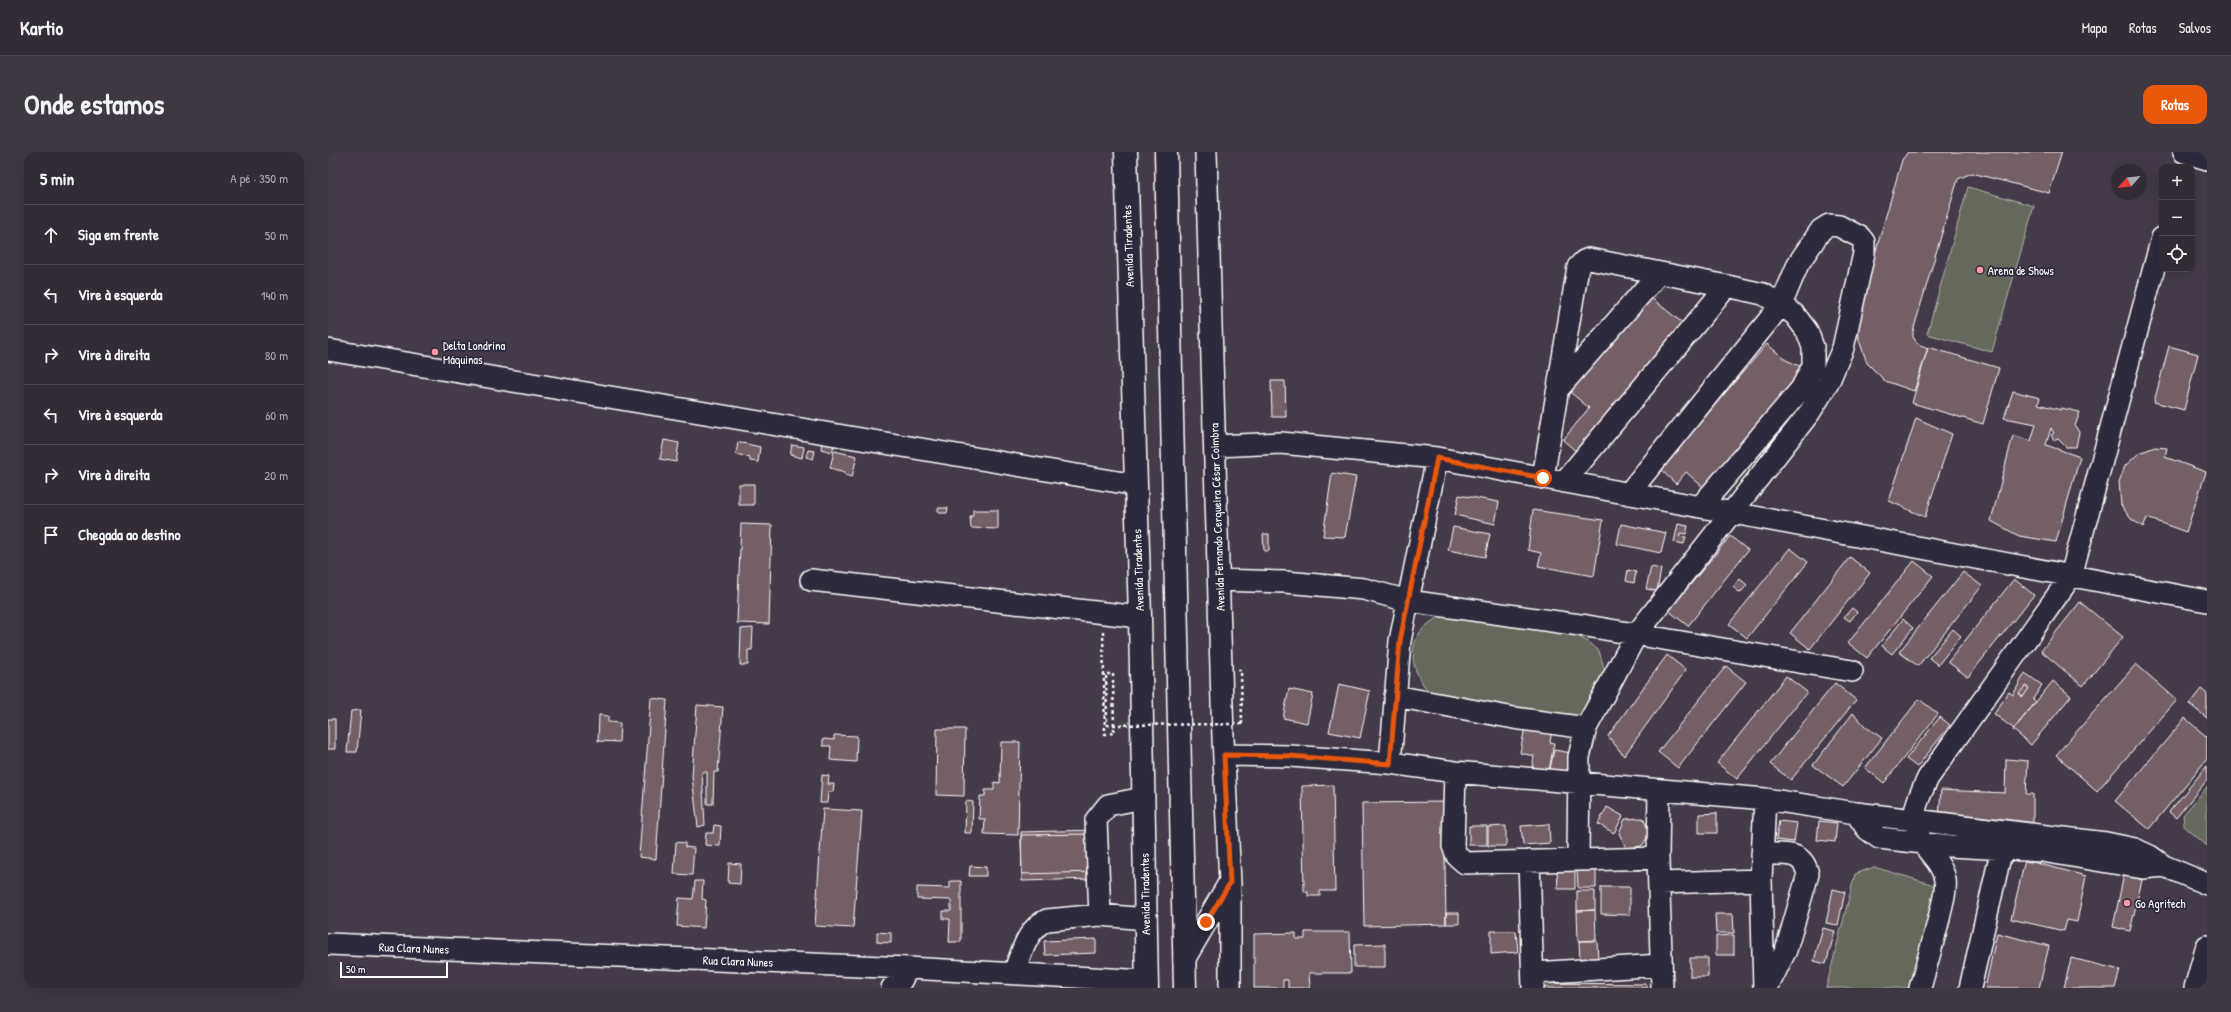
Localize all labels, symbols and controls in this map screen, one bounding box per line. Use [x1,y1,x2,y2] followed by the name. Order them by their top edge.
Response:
[20,15,63,41] text: Kartio
[2082,18,2107,37] text: Mapa
[2129,18,2157,37] text: Rotas
[2179,18,2211,37] text: Salvos
[24,85,164,123] text: Onde estamos
[2143,85,2207,124] button: Rotas
[2111,164,2147,200] north arrow
[2159,164,2195,272] map controls
[2159,164,2195,200] button: +
[40,167,74,190] text: 5 min
[230,169,288,187] text: A pé · 350 m
[2159,200,2195,236] button: −
[1118,204,1138,287] street label: Avenida Tiradentes
[40,224,62,246] icon: ahead
[78,224,159,245] text: Siga em frente
[265,226,288,244] text: 50 m
[2159,236,2195,272] button: locate
[1988,262,2054,279] place label: Arena de Shows
[1975,265,1985,275] marker: Arena de Shows
[40,284,62,306] icon: left
[78,284,162,305] text: Vire à esquerda
[261,286,288,304] text: 140 m
[443,337,505,368] place label: Delta Londrina Máquinas
[40,344,62,366] icon: right
[78,344,150,365] text: Vire à direita
[265,346,288,364] text: 80 m
[430,347,440,357] marker: Delta Londrina Máquinas
[40,404,62,426] icon: left
[78,404,162,425] text: Vire à esquerda
[265,406,288,424] text: 60 m
[1205,423,1229,611] street label: Avenida Fernando Cerqueira César Coimbra
[40,464,62,486] icon: right
[78,464,150,485] text: Vire à direita
[264,466,288,484] text: 20 m
[1534,469,1552,487] route start
[40,524,62,546] icon: arrive
[78,524,181,545] text: Chegada ao destino
[1128,528,1148,611] street label: Avenida Tiradentes
[1136,853,1154,935] street label: Avenida Tiradentes
[2135,895,2185,912] place label: Go Agritech
[2122,898,2132,908] marker: Go Agritech
[1197,913,1215,931] route end
[379,938,450,958] street label: Rua Clara Nunes
[703,951,774,971] street label: Rua Clara Nunes
[340,960,448,979] scale bar
[346,962,366,976] text: 50 m

